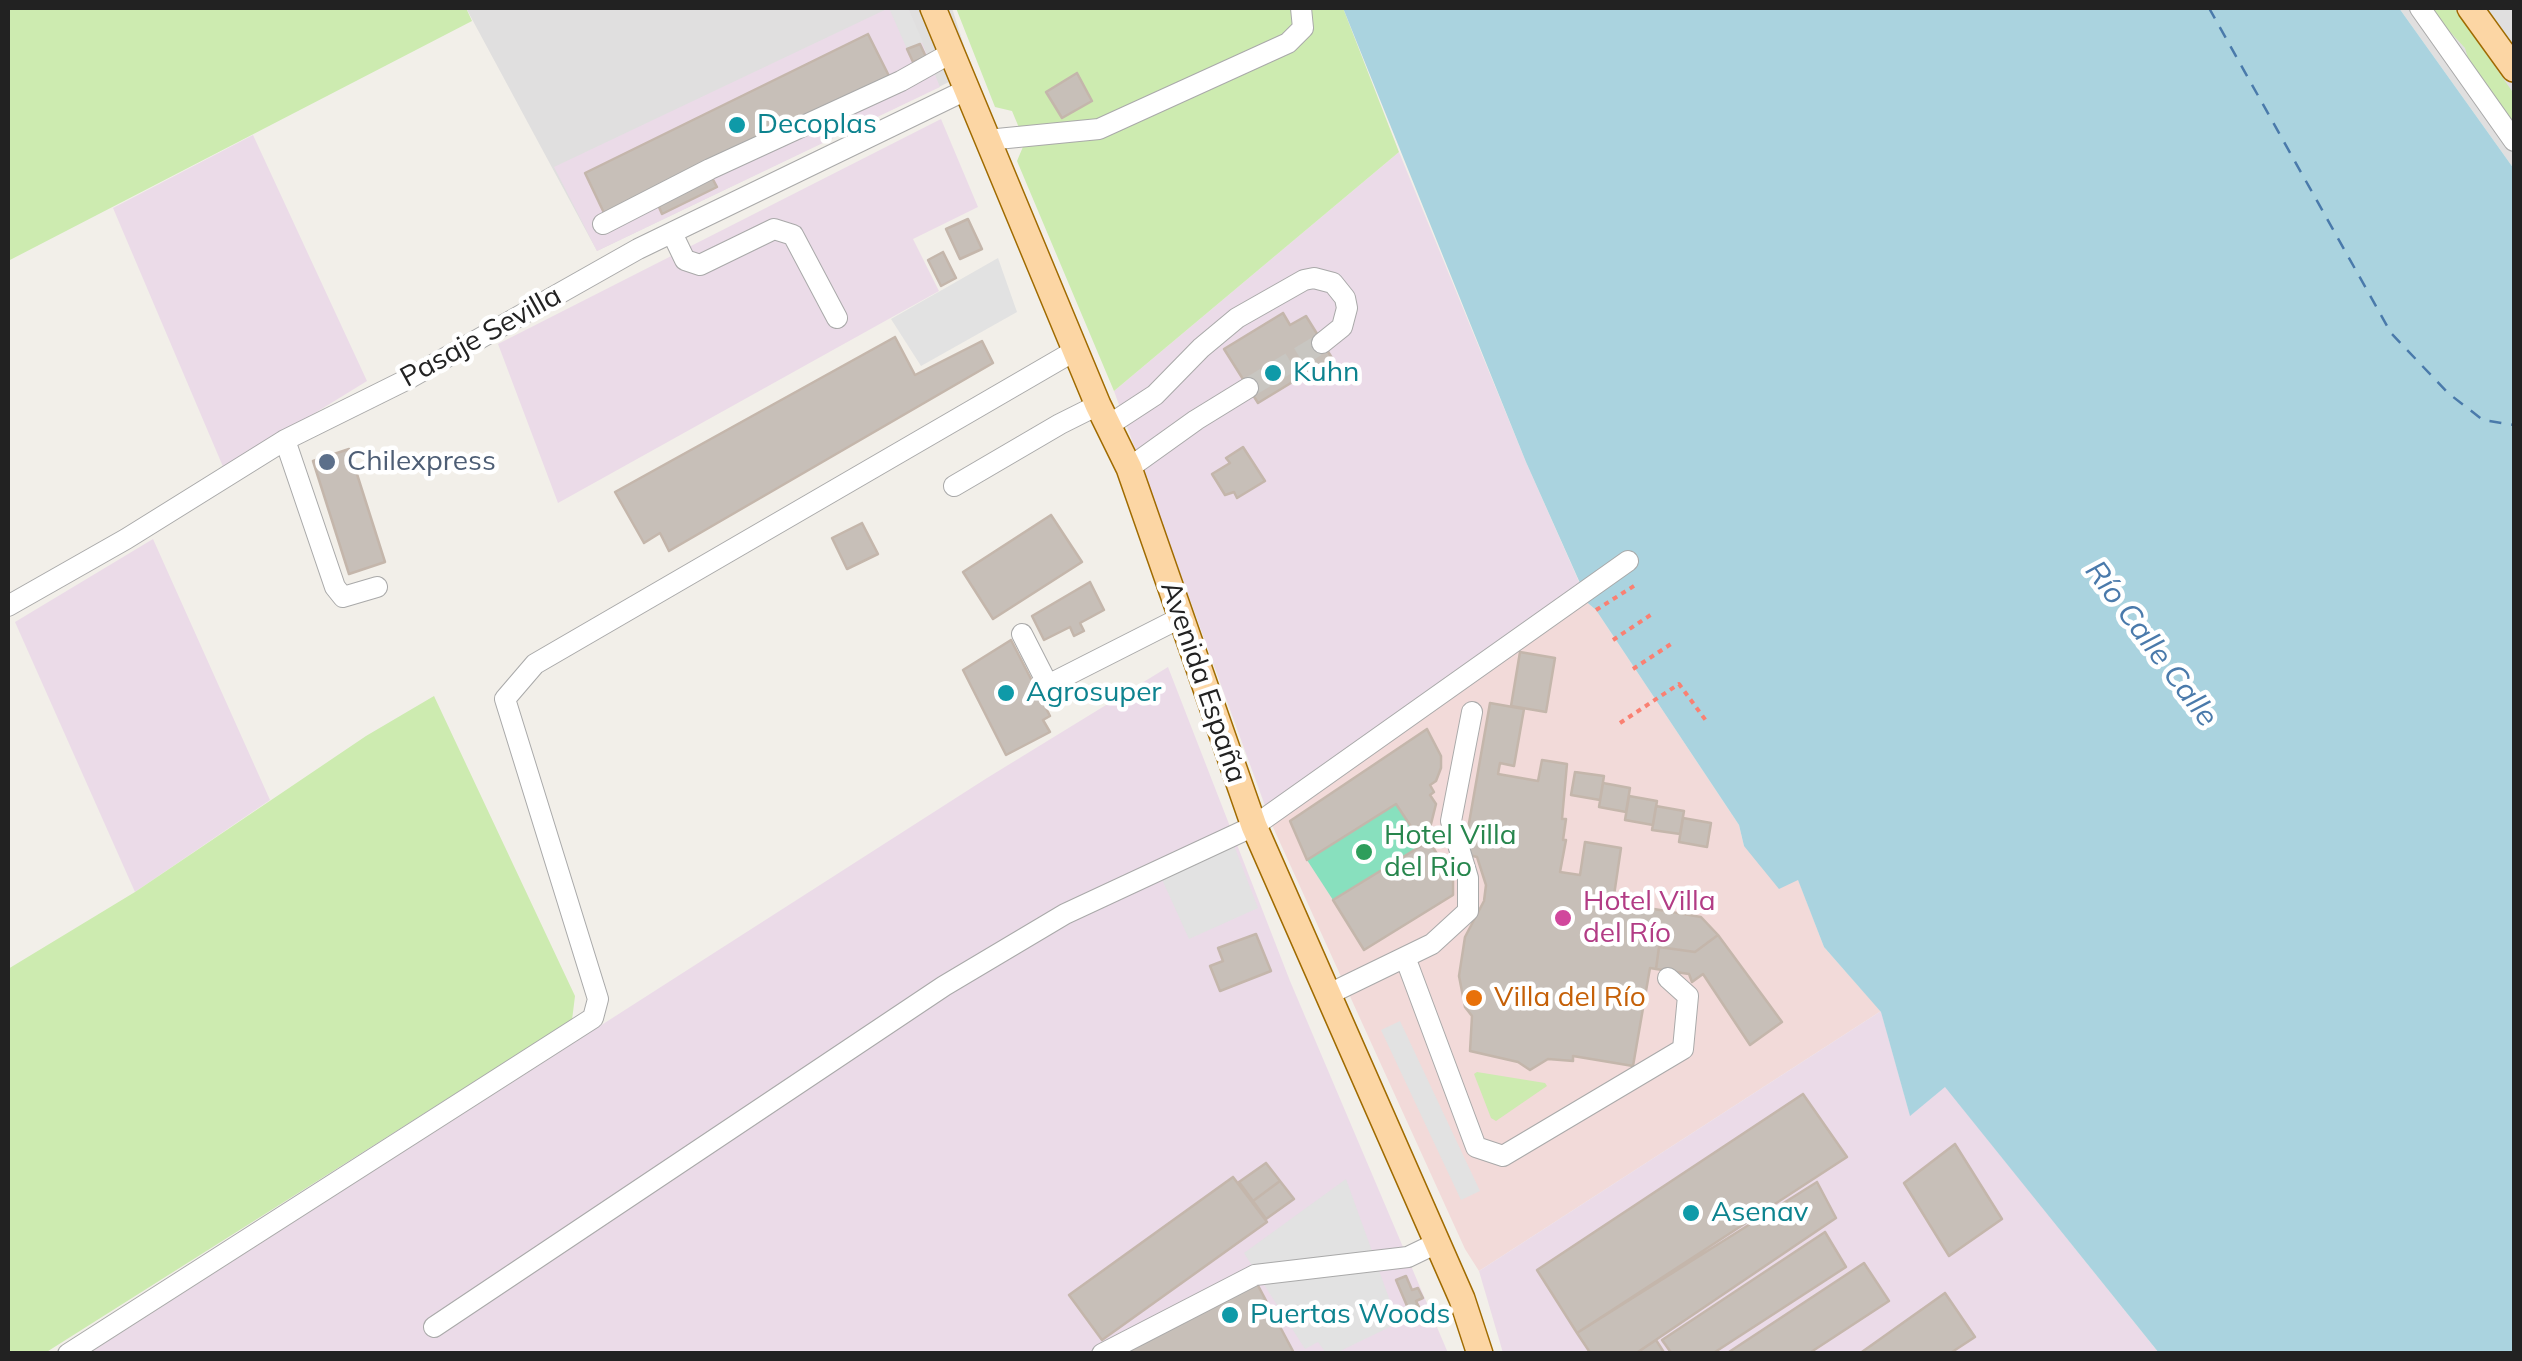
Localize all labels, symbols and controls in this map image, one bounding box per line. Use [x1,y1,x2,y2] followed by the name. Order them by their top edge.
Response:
[757,108,877,142] place label: Decoplas
[726,114,748,136] marker: Decoplas
[395,279,567,395] street label: Pasaje Sevilla
[1293,356,1359,390] place label: Kuhn
[1262,362,1284,384] marker: Kuhn
[347,445,496,479] place label: Chilexpress
[316,451,338,473] marker: Chilexpress
[2077,554,2225,734] water label: Río Calle Calle
[1153,577,1253,787] street label: Avenida España
[1026,676,1162,710] place label: Agrosuper
[995,682,1017,704] marker: Agrosuper
[1384,819,1516,885] place label: Hotel Villa del Rio
[1353,841,1375,863] marker: Hotel Villa del Rio
[1583,885,1715,951] place label: Hotel Villa del Río
[1552,907,1574,929] marker: Hotel Villa del Río
[1494,981,1646,1015] place label: Villa del Río
[1463,987,1485,1009] marker: Villa del Río
[1711,1196,1808,1230] place label: Asenav
[1680,1202,1702,1224] marker: Asenav
[1250,1298,1450,1332] place label: Puertas Woods
[1219,1304,1241,1326] marker: Puertas Woods

